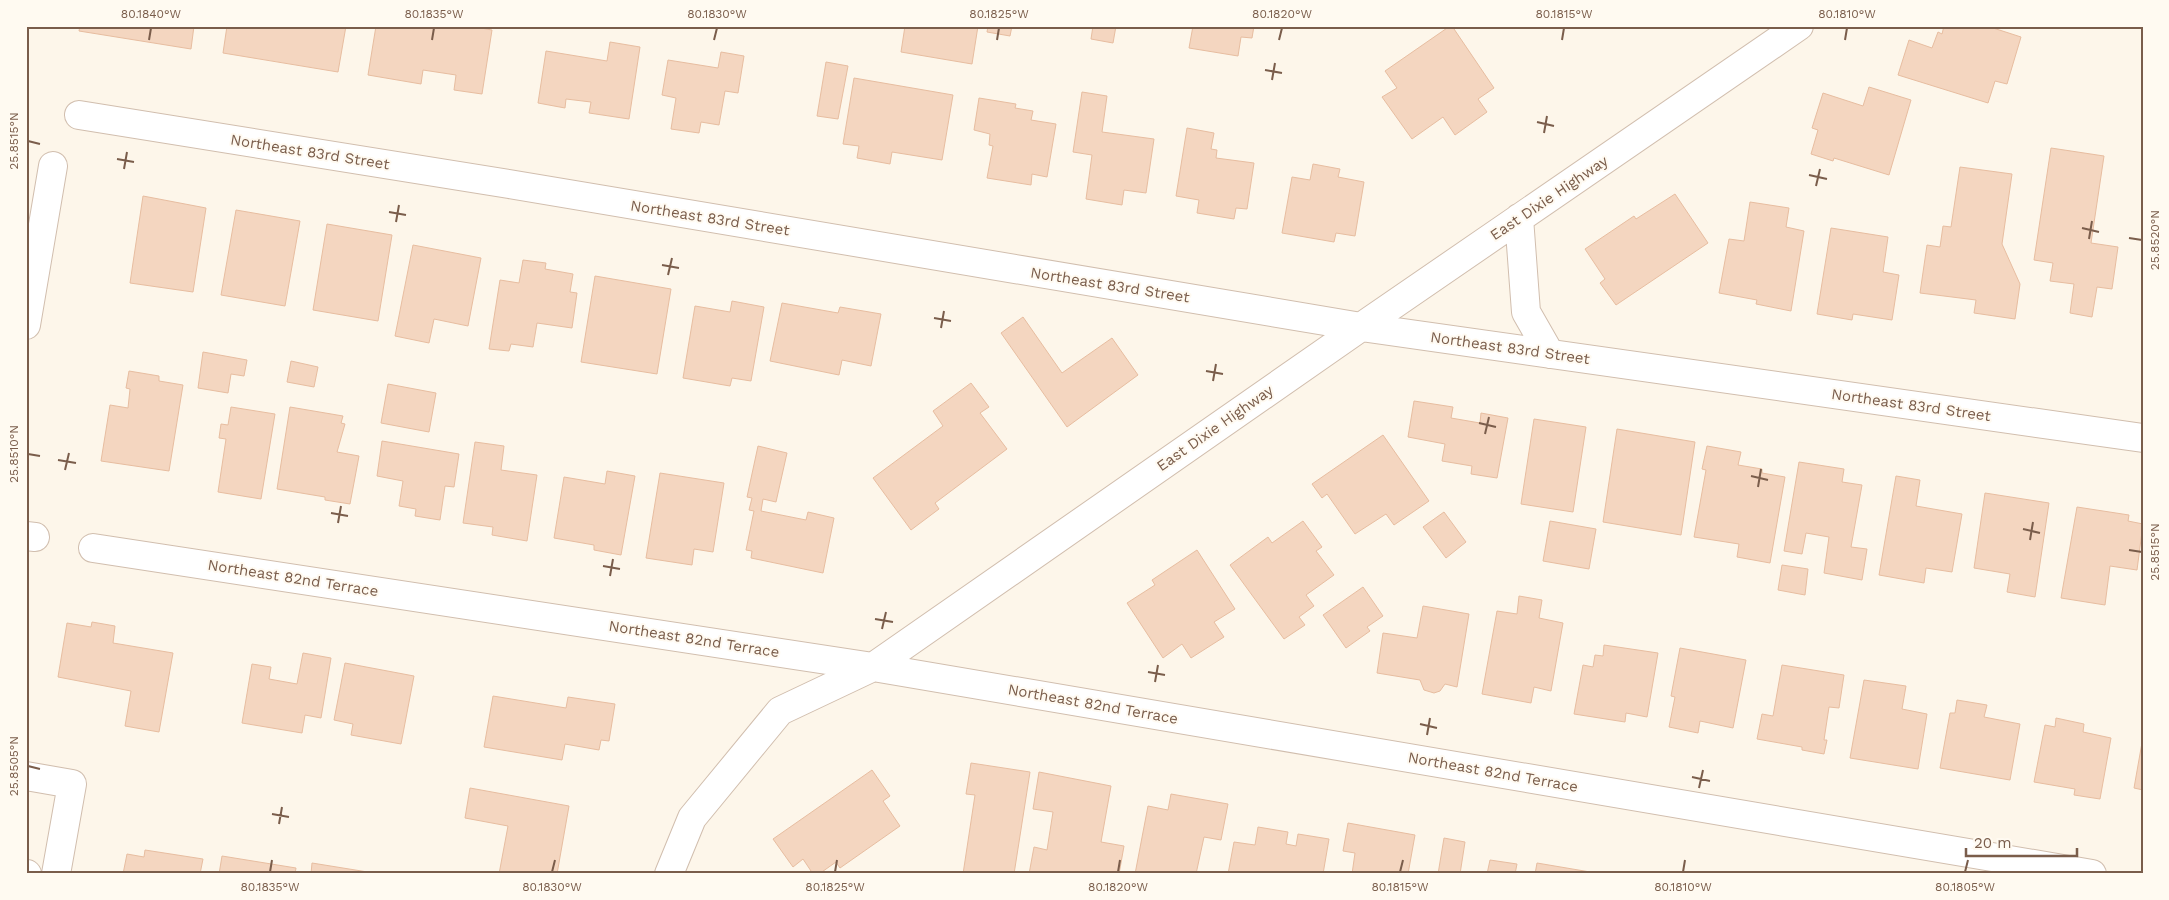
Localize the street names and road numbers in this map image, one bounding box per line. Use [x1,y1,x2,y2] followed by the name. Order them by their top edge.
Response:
[229,131,392,174] street label: Northeast 83rd Street
[1487,152,1612,244] street label: East Dixie Highway
[629,197,792,240] street label: Northeast 83rd Street
[1029,264,1192,307] street label: Northeast 83rd Street
[1429,328,1592,368] street label: Northeast 83rd Street
[1153,381,1277,475] street label: East Dixie Highway
[1830,385,1993,425] street label: Northeast 83rd Street
[206,556,380,600] street label: Northeast 82nd Terrace
[607,617,781,661] street label: Northeast 82nd Terrace
[1006,680,1180,728] street label: Northeast 82nd Terrace
[1406,748,1580,796] street label: Northeast 82nd Terrace

